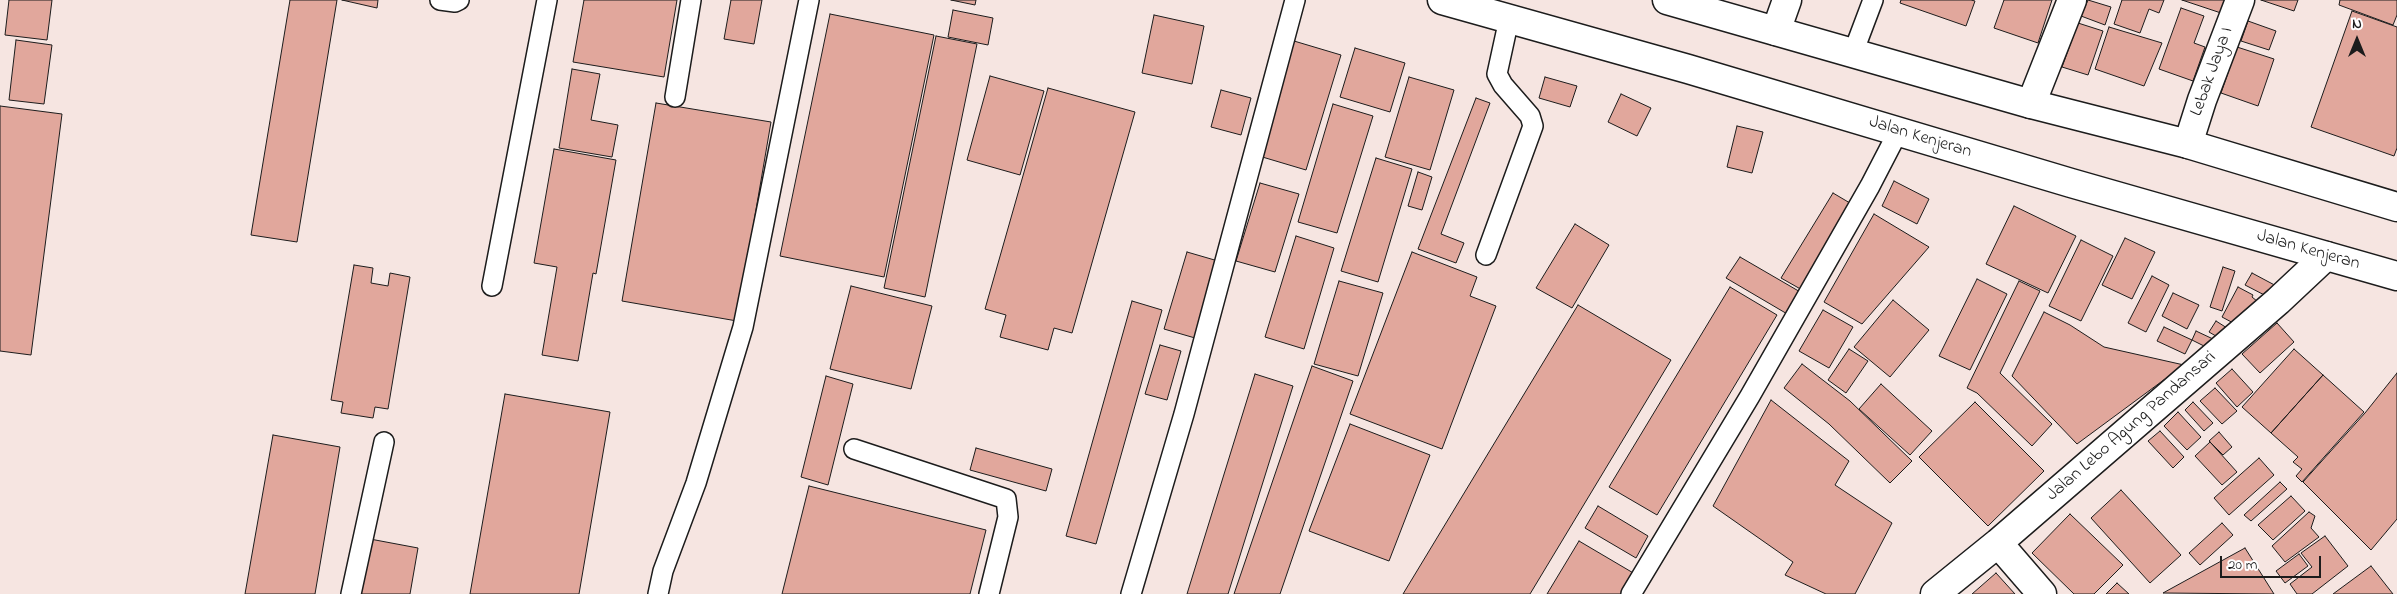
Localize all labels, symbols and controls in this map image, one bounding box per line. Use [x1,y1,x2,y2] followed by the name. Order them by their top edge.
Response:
[2352,14,2362,35] text: N
[2332,15,2382,65] north arrow
[2187,24,2239,120] street label: Lebak Jaya I
[1866,112,1974,164] street label: Jalan Kenjeran
[2254,226,2362,276] street label: Jalan Kenjeran
[2043,347,2221,507] street label: Jalan Lebo Agung Pandansari
[2222,546,2323,578] scale bar
[2228,554,2257,576] text: 20 m

